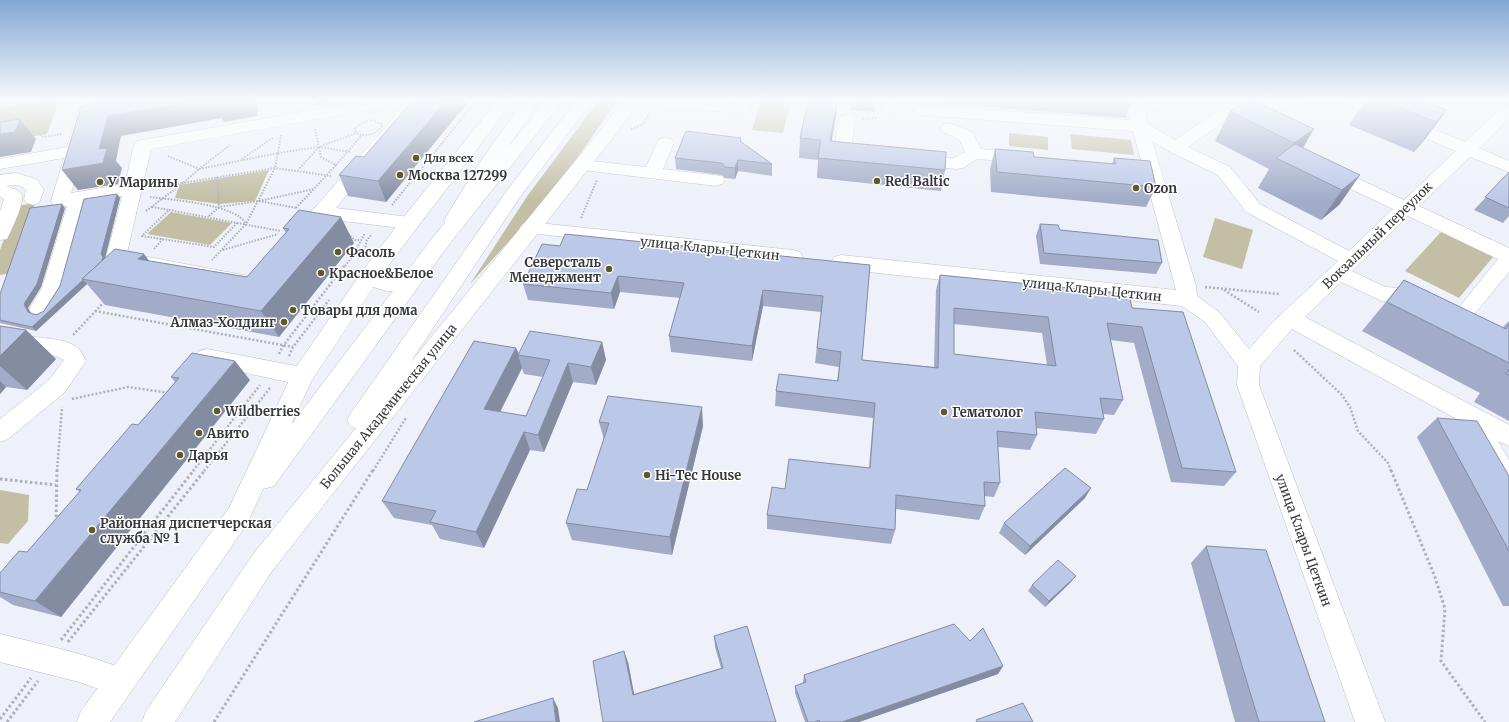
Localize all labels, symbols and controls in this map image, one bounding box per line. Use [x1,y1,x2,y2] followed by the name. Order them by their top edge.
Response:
[424,151,474,165] place label: Для всех
[411,153,421,163] marker: Для всех
[408,167,507,184] place label: Москва 127299
[395,170,405,180] marker: Москва 127299
[885,173,950,190] place label: Red Baltic
[107,174,178,191] place label: У Марины
[872,176,882,186] marker: Red Baltic
[95,177,105,187] marker: У Марины
[1319,178,1437,292] street label: Вокзальный переулок
[1144,180,1177,197] place label: Ozon
[1131,183,1141,193] marker: Ozon
[639,233,781,264] street label: улица Клары Цеткин
[346,244,395,261] place label: Фасоль
[333,247,343,257] marker: Фасоль
[509,254,601,286] place label: Северсталь Менеджмент
[604,264,614,274] marker: Северсталь Менеджмент
[329,265,433,282] place label: Красное&Белое
[316,268,326,278] marker: Красное&Белое
[1021,274,1163,305] street label: улица Клары Цеткин
[301,302,417,319] place label: Товары для дома
[288,305,298,315] marker: Товары для дома
[170,314,276,331] place label: Алмаз-Холдинг
[279,317,289,327] marker: Алмаз-Холдинг
[316,320,460,493] street label: Большая Академическая улица
[224,403,301,420] place label: Wildberries
[952,404,1023,421] place label: Гематолог
[212,406,222,416] marker: Wildberries
[939,407,949,417] marker: Гематолог
[206,425,249,442] place label: Авито
[194,428,204,438] marker: Авито
[188,447,228,464] place label: Дарья
[175,450,185,460] marker: Дарья
[655,467,741,484] place label: Hi-Tec House
[642,470,652,480] marker: Hi-Tec House
[1272,471,1335,609] street label: улица Клары Цеткин
[100,515,272,547] place label: Районная диспетчерская служба № 1
[87,525,97,535] marker: Районная диспетчерская служба № 1

